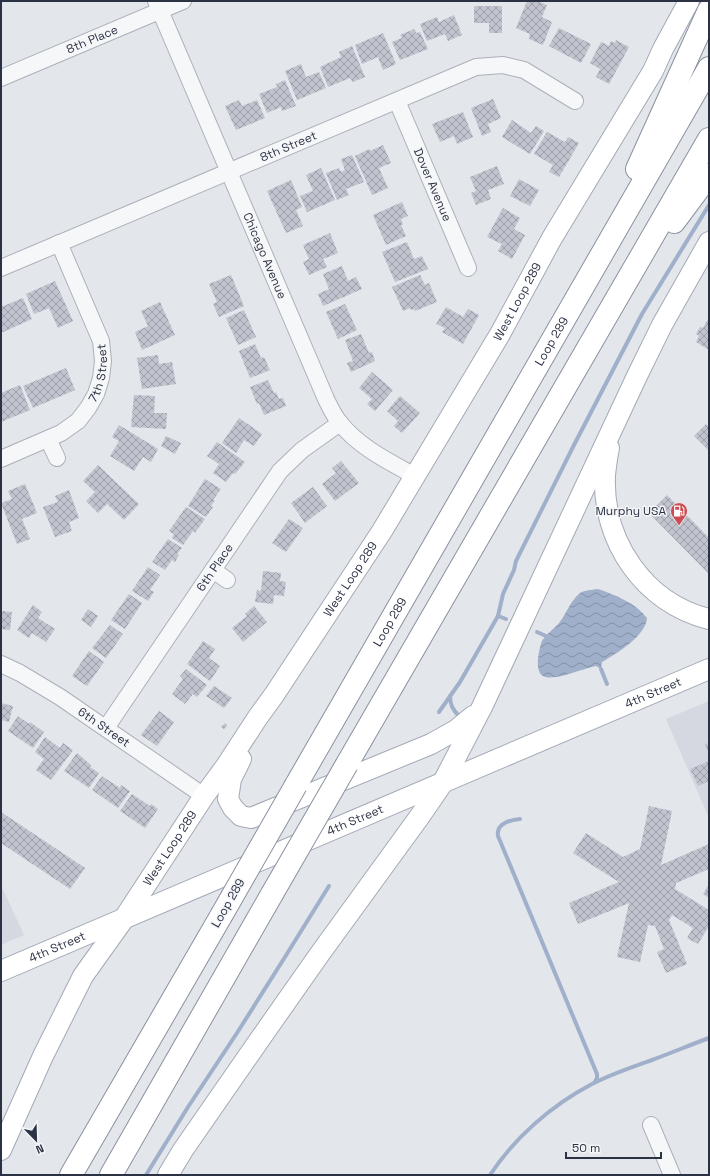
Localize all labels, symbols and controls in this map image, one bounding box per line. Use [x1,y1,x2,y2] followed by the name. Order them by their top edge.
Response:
[64,21,120,57] street label: 8th Place
[258,127,319,166] street label: 8th Street
[410,146,455,224] street label: Dover Avenue
[239,210,290,301] street label: Chicago Avenue
[490,260,545,344] street label: West Loop 289
[531,314,572,369] street label: Loop 289
[85,343,111,405] street label: 7th Street
[669,501,689,526] fuel station icon: Murphy USA
[595,503,666,519] place label: Murphy USA
[320,539,381,620] street label: West Loop 289
[193,540,237,594] street label: 6th Place
[369,595,410,650] street label: Loop 289
[622,674,684,712] street label: 4th Street
[75,704,133,751] street label: 6th Street
[324,801,386,839] street label: 4th Street
[140,808,200,889] street label: West Loop 289
[208,876,248,930] street label: Loop 289
[26,928,88,966] street label: 4th Street
[16,1120,56,1160] north arrow
[566,1134,661,1160] scale bar
[572,1140,600,1156] text: 50 m
[34,1141,46,1157] text: N

